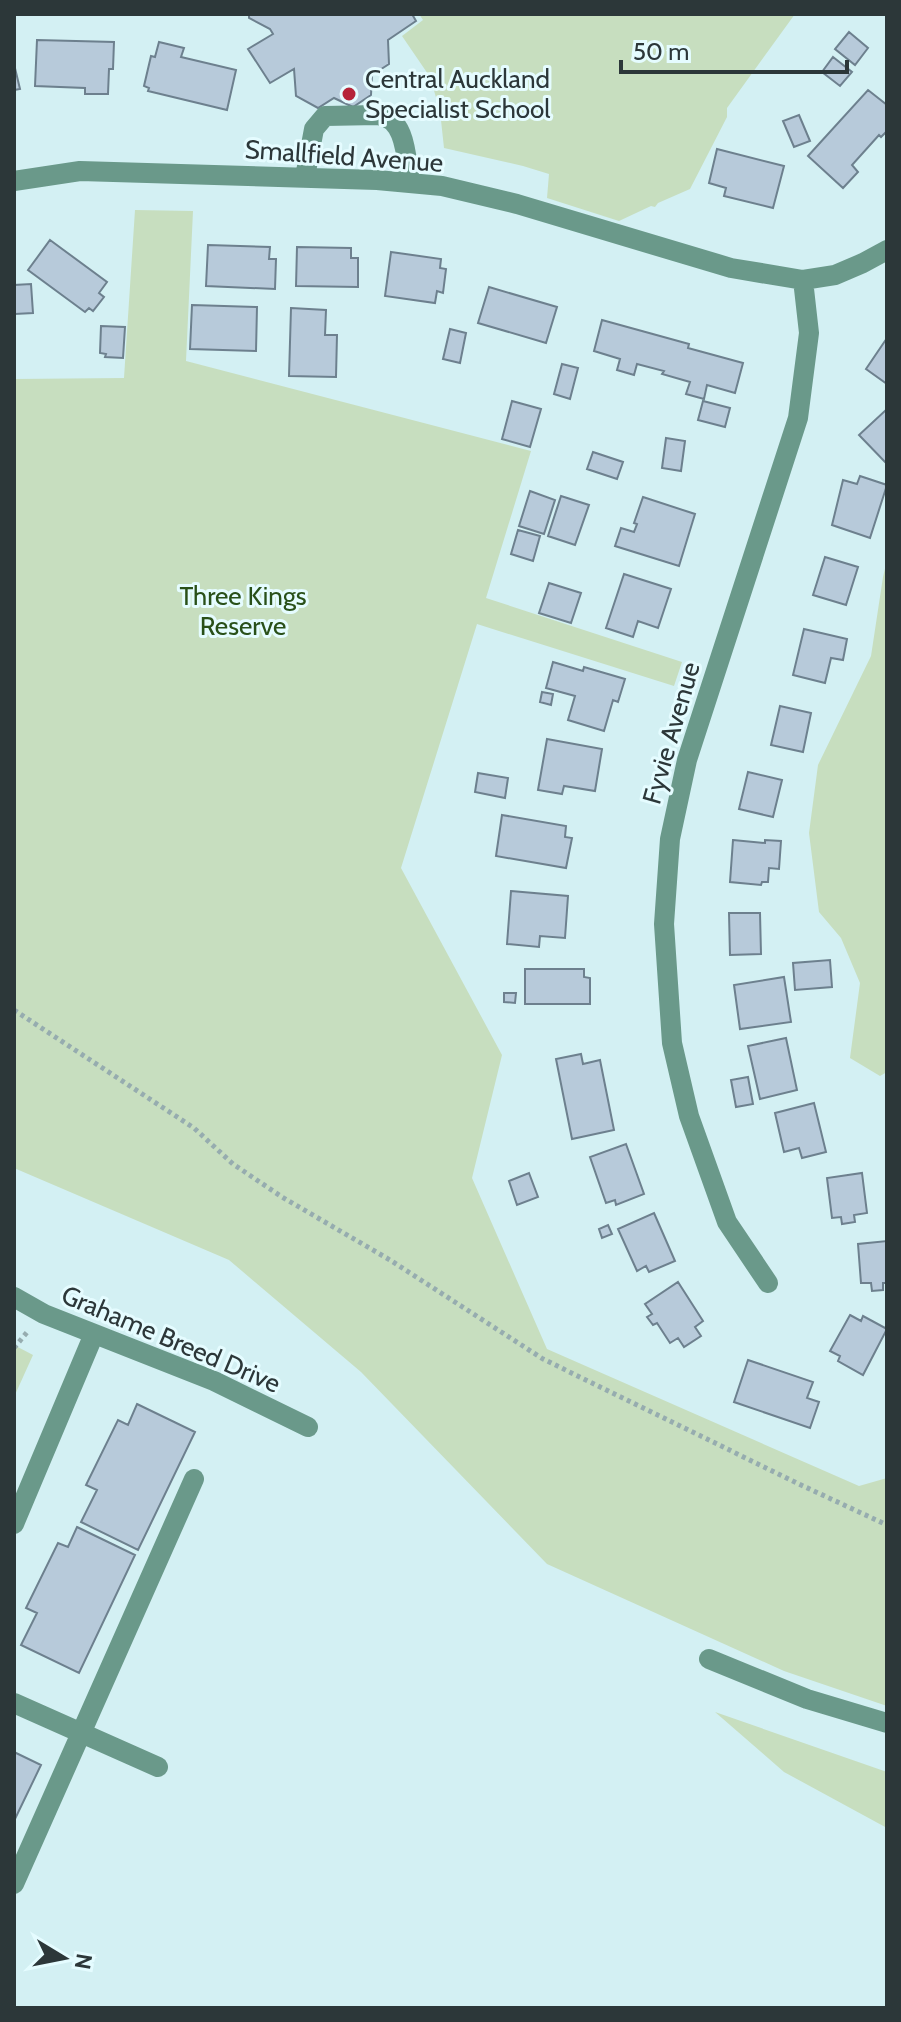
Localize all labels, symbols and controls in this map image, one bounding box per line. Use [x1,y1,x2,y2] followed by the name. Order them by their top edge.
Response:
[621,24,847,74] scale bar
[633,37,689,66] text: 50 m
[365,63,550,125] place label: Central Auckland Specialist School
[340,85,358,103] marker: Central Auckland Specialist School
[244,133,444,179] street label: Smallfield Avenue
[179,580,307,642] park label: Three Kings Reserve
[635,658,707,808] street label: Fyvie Avenue
[57,1278,285,1400] street label: Grahame Breed Drive
[24,1918,104,1998] north arrow
[69,1951,98,1971] text: N

